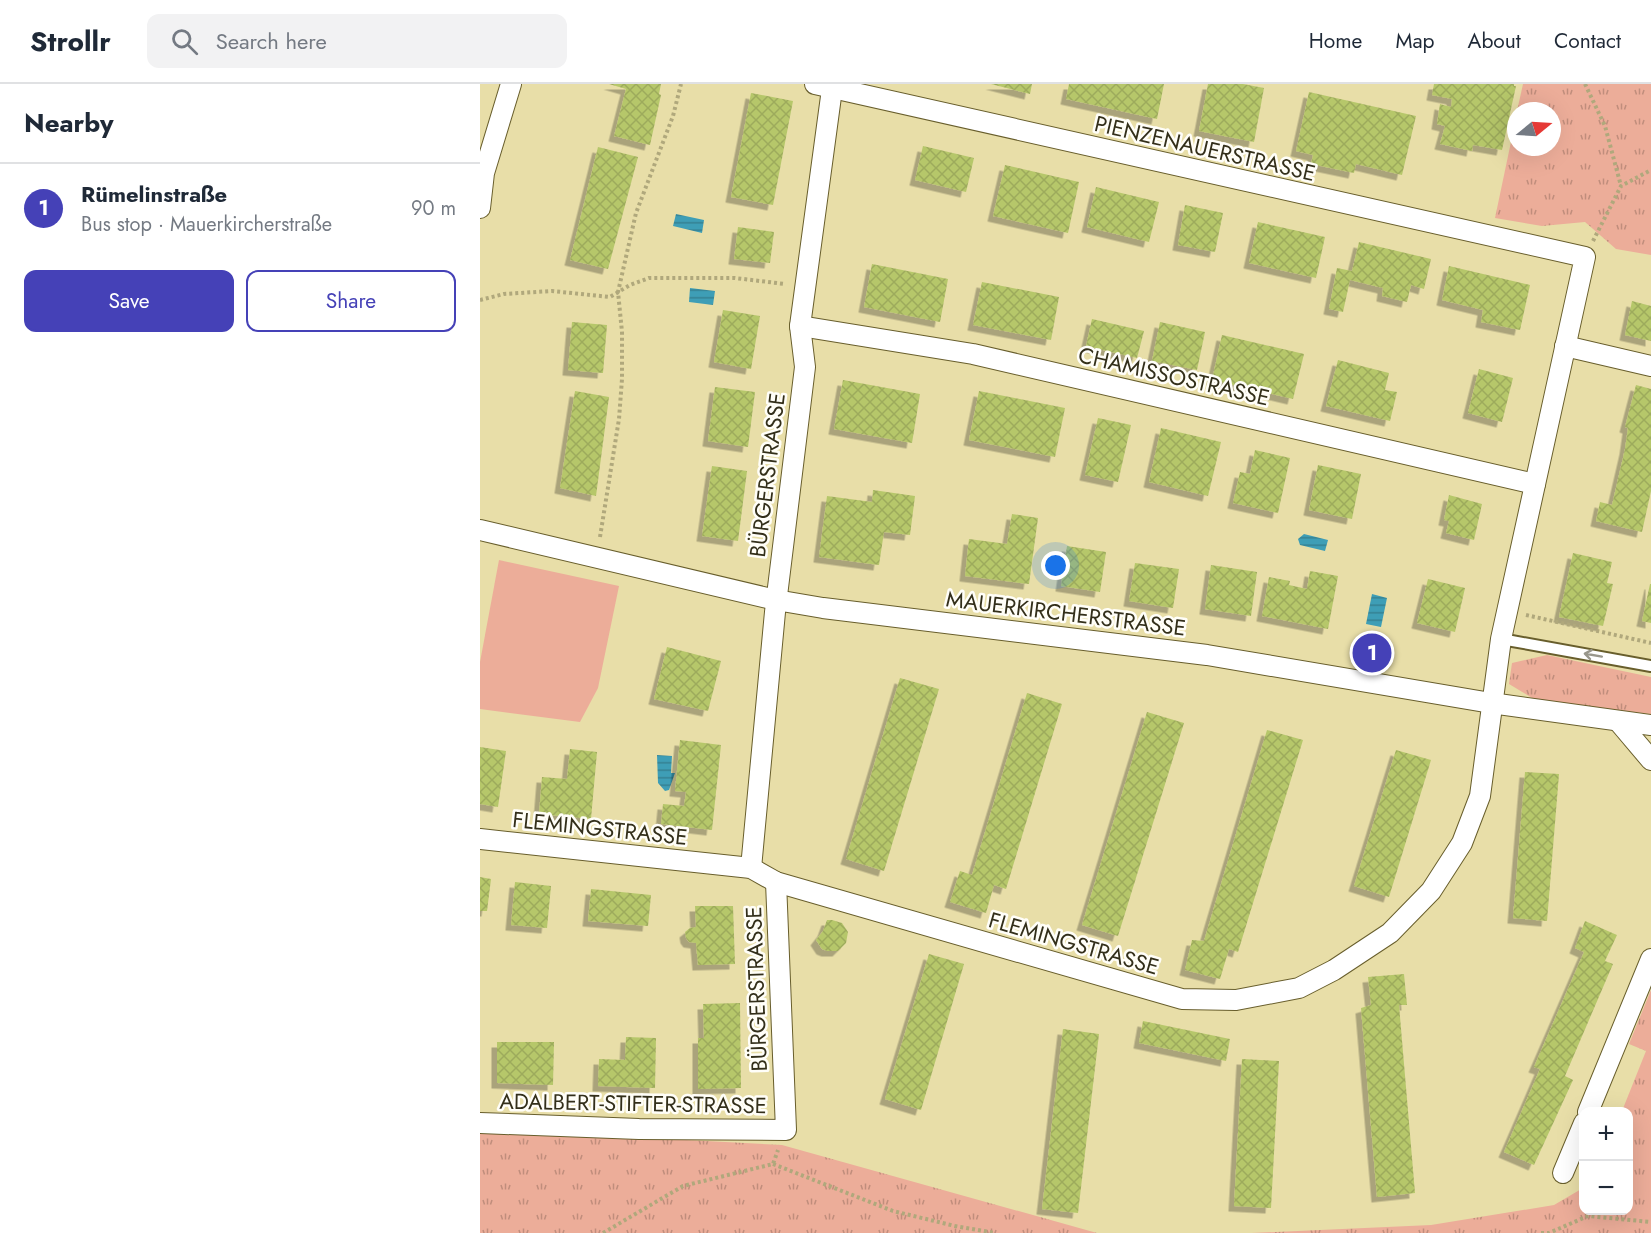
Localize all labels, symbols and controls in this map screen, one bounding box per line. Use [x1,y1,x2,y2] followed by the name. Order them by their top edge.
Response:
[147,14,567,68] search box
[30,21,111,62] text: Strollr
[168,25,201,58] icon: search
[216,25,327,57] text: Search here
[1309,26,1362,56] text: Home
[1395,26,1435,56] text: Map
[1468,26,1521,56] text: About
[1554,26,1621,56] text: Contact
[1507,102,1561,156] north arrow
[24,104,113,142] text: Nearby
[1091,107,1319,189] street label: PIENZENAUERSTRASSE
[81,178,227,210] text: Rümelinstraße
[38,194,49,223] text: 1
[411,194,456,223] text: 90 m
[81,210,332,239] text: Bus stop · Mauerkircherstraße
[24,270,234,332] button: Save
[246,270,456,332] button: Share
[1075,338,1273,414] street label: CHAMISSOSTRASSE
[741,391,793,559] street label: BÜRGERSTRASSE
[1041,551,1070,580] your location
[944,582,1188,644] street label: MAUERKIRCHERSTRASSE
[1352,630,1392,676] pin: 1
[1584,649,1604,660] one-way arrow
[511,803,689,853] street label: FLEMINGSTRASSE
[985,903,1163,983] street label: FLEMINGSTRASSE
[737,906,775,1072] street label: BÜRGERSTRASSE
[499,1085,767,1121] street label: ADALBERT-STIFTER-STRASSE
[1579,1107,1633,1215] map controls
[1579,1107,1633,1161] button: +
[1579,1161,1633,1215] button: −

